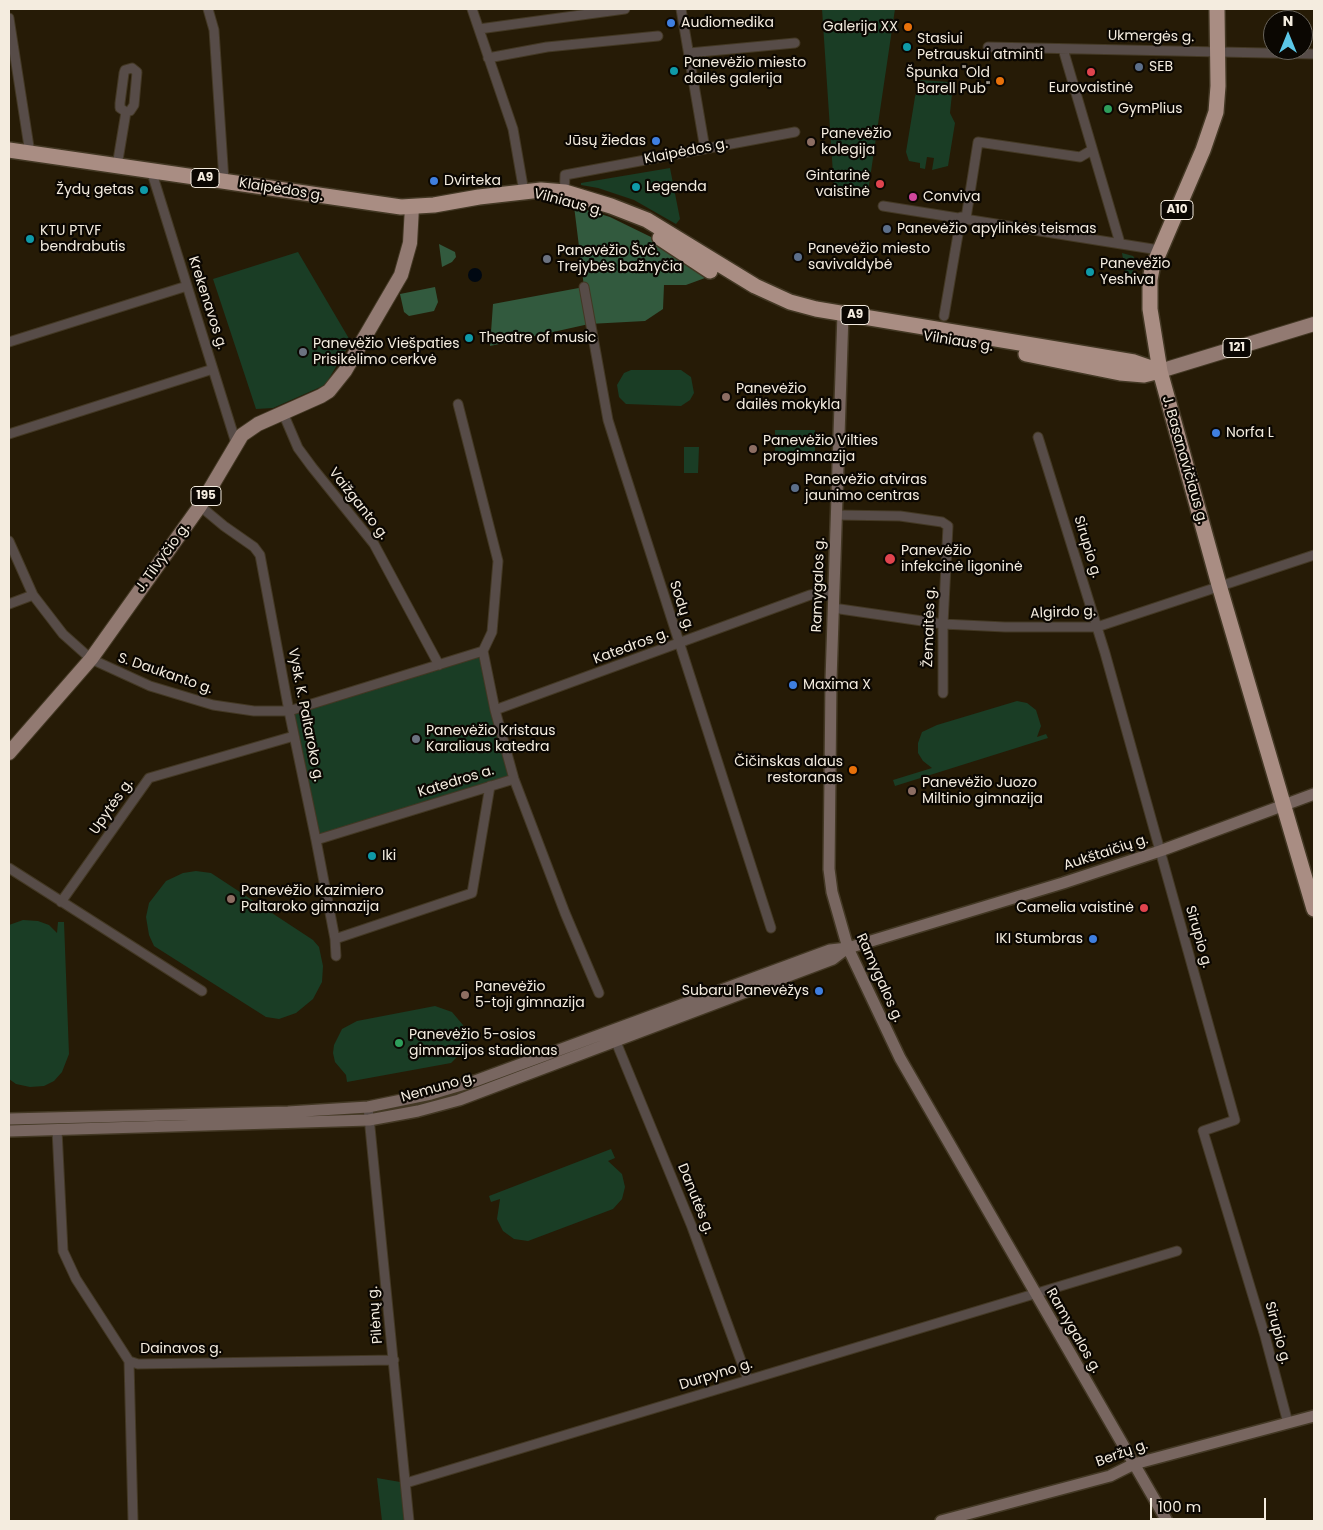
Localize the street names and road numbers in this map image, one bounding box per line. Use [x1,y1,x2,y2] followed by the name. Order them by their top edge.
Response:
[1108,28,1194,46] street label: Ukmergės g.
[643,136,729,168] street label: Klaipėdos g.
[191,168,219,188] road number: A9
[238,175,324,205] street label: Klaipėdos g.
[532,186,604,220] street label: Vilniaus g.
[1161,200,1193,220] road number: A10
[184,254,230,352] street label: Krekenavos g.
[841,306,869,324] road number: A9
[922,328,994,356] street label: Vilniaus g.
[1223,338,1251,358] road number: 121
[1158,394,1210,526] street label: J. Basanavičiaus g.
[325,465,391,543] street label: Vaižganto g.
[191,486,221,506] road number: 195
[1070,514,1104,580] street label: Sirupio g.
[132,520,194,596] street label: J. Tilvyčio g.
[809,537,829,633] street label: Ramygalos g.
[665,579,697,633] street label: Sodų g.
[920,586,940,668] street label: Žemaitės g.
[1030,603,1096,623] street label: Algirdo g.
[591,626,671,668] street label: Katedros g.
[284,647,326,783] street label: Vysk. K. Paltaroko g.
[115,650,215,698] street label: S. Daukanto g.
[416,762,496,802] street label: Katedros a.
[87,776,137,838] street label: Upytės g.
[1062,831,1150,875] street label: Aukštaičių g.
[1181,904,1215,970] street label: Sirupio g.
[852,931,906,1025] street label: Ramygalos g.
[399,1069,477,1107] street label: Nemuno g.
[673,1161,717,1237] street label: Danutės g.
[365,1286,387,1344] street label: Pilėnų g.
[1042,1286,1104,1376] street label: Ramygalos g.
[1261,1300,1293,1366] street label: Sirupio g.
[140,1341,222,1357] street label: Dainavos g.
[677,1356,755,1394] street label: Durpyno g.
[1094,1437,1150,1471] street label: Beržų g.

